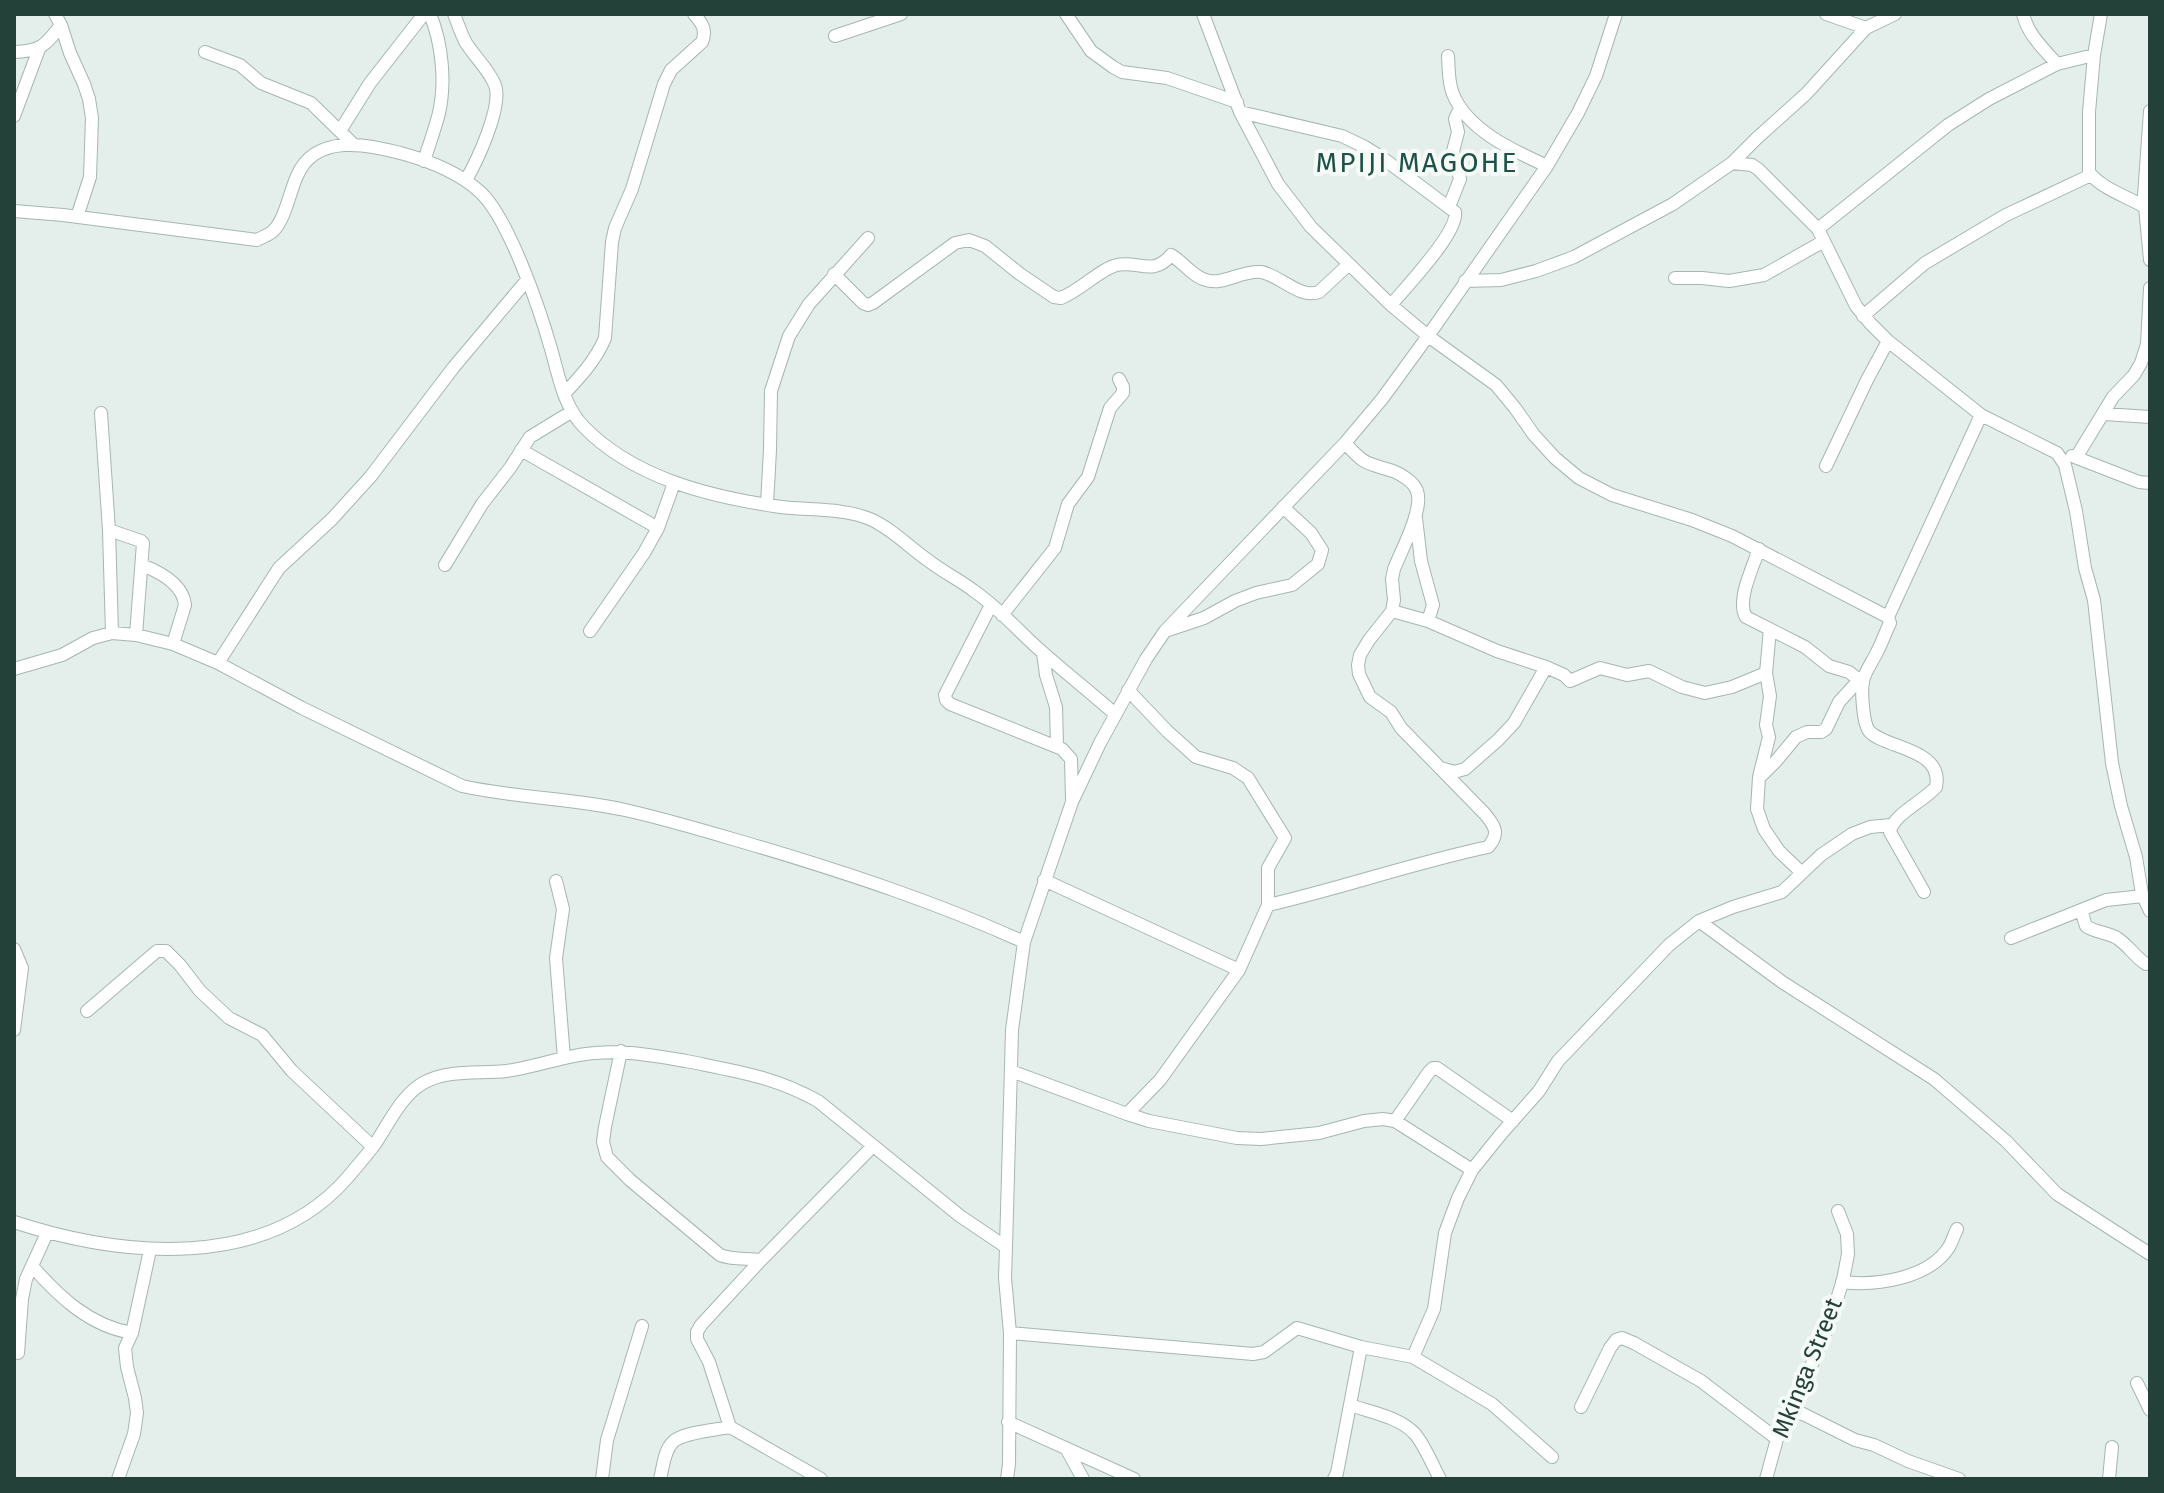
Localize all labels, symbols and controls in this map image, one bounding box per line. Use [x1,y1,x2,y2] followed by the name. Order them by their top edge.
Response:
[1315,146,1519,179] district label: MPIJI MAGOHE
[1766,1294,1848,1442] street label: Mkinga Street

